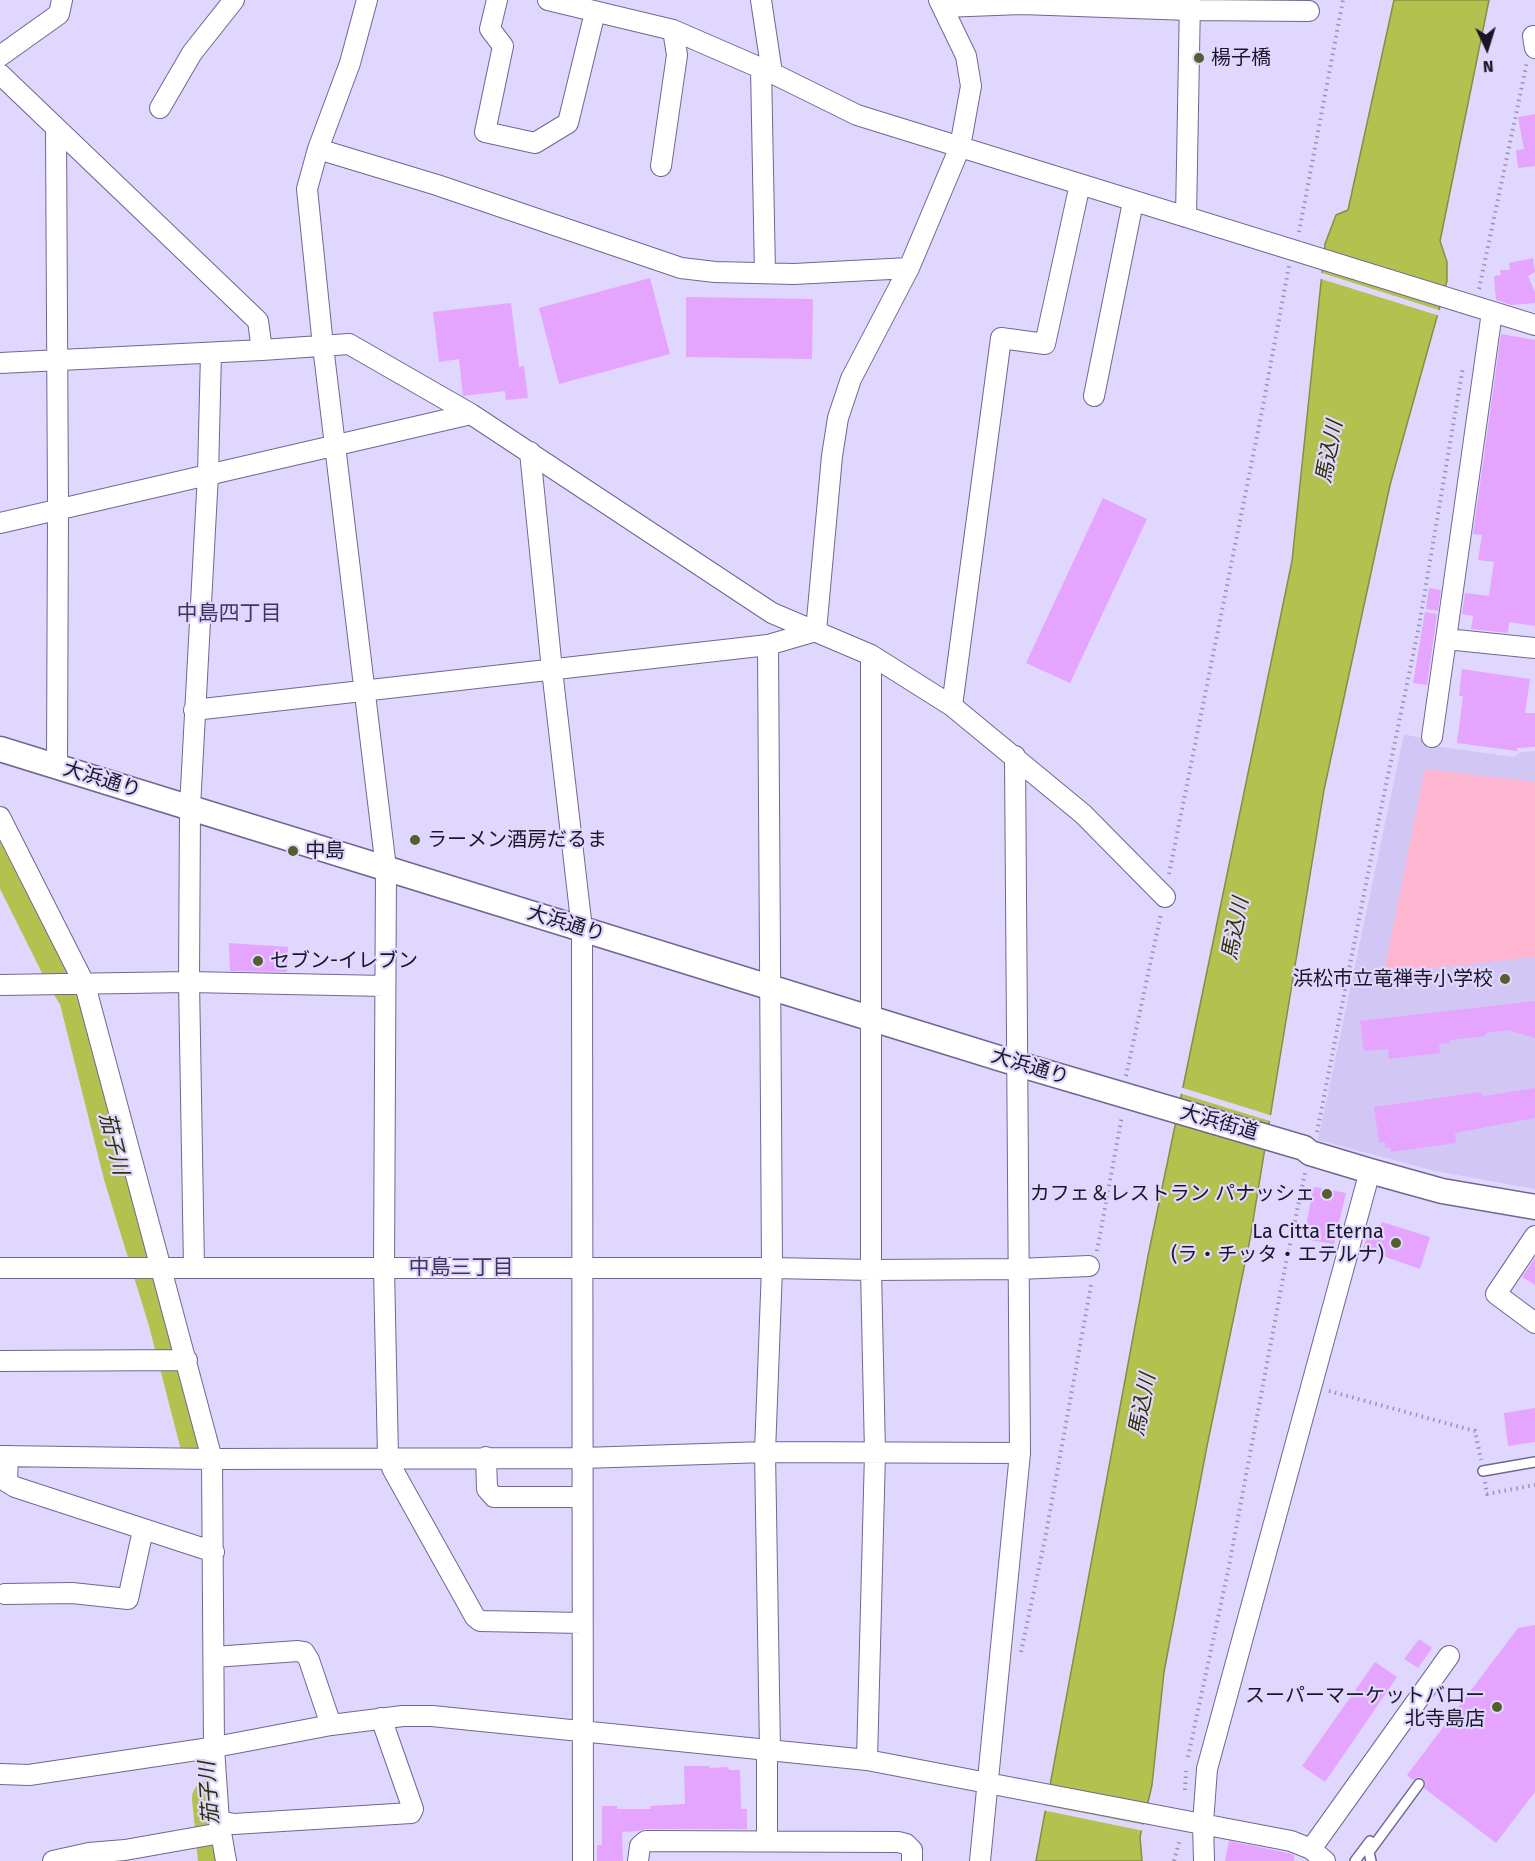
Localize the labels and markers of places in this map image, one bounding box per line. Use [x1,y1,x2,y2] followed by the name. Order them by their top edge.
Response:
[1211,46,1271,70] place label: 楊子橋
[1192,51,1206,65] marker: 楊子橋
[427,828,607,852] place label: ラーメン酒房だるま
[408,833,422,847] marker: ラーメン酒房だるま
[305,839,345,863] place label: 中島
[286,844,300,858] marker: 中島
[270,949,418,973] place label: セブン-イレブン
[251,954,265,968] marker: セブン-イレブン
[1293,967,1493,991] place label: 浜松市立竜禅寺小学校
[1498,972,1512,986] marker: 浜松市立竜禅寺小学校
[1030,1182,1315,1206] place label: カフェ＆レストラン パナッシェ
[1320,1187,1334,1201] marker: カフェ＆レストラン パナッシェ
[1171,1220,1384,1267] place label: La Citta Eterna (ラ・チッタ・エテルナ)
[1389,1236,1403,1250] marker: La Citta Eterna (ラ・チッタ・エテルナ)
[1245,1684,1485,1731] place label: スーパーマーケットバロー 北寺島店
[1490,1700,1504,1714] marker: スーパーマーケットバロー 北寺島店

